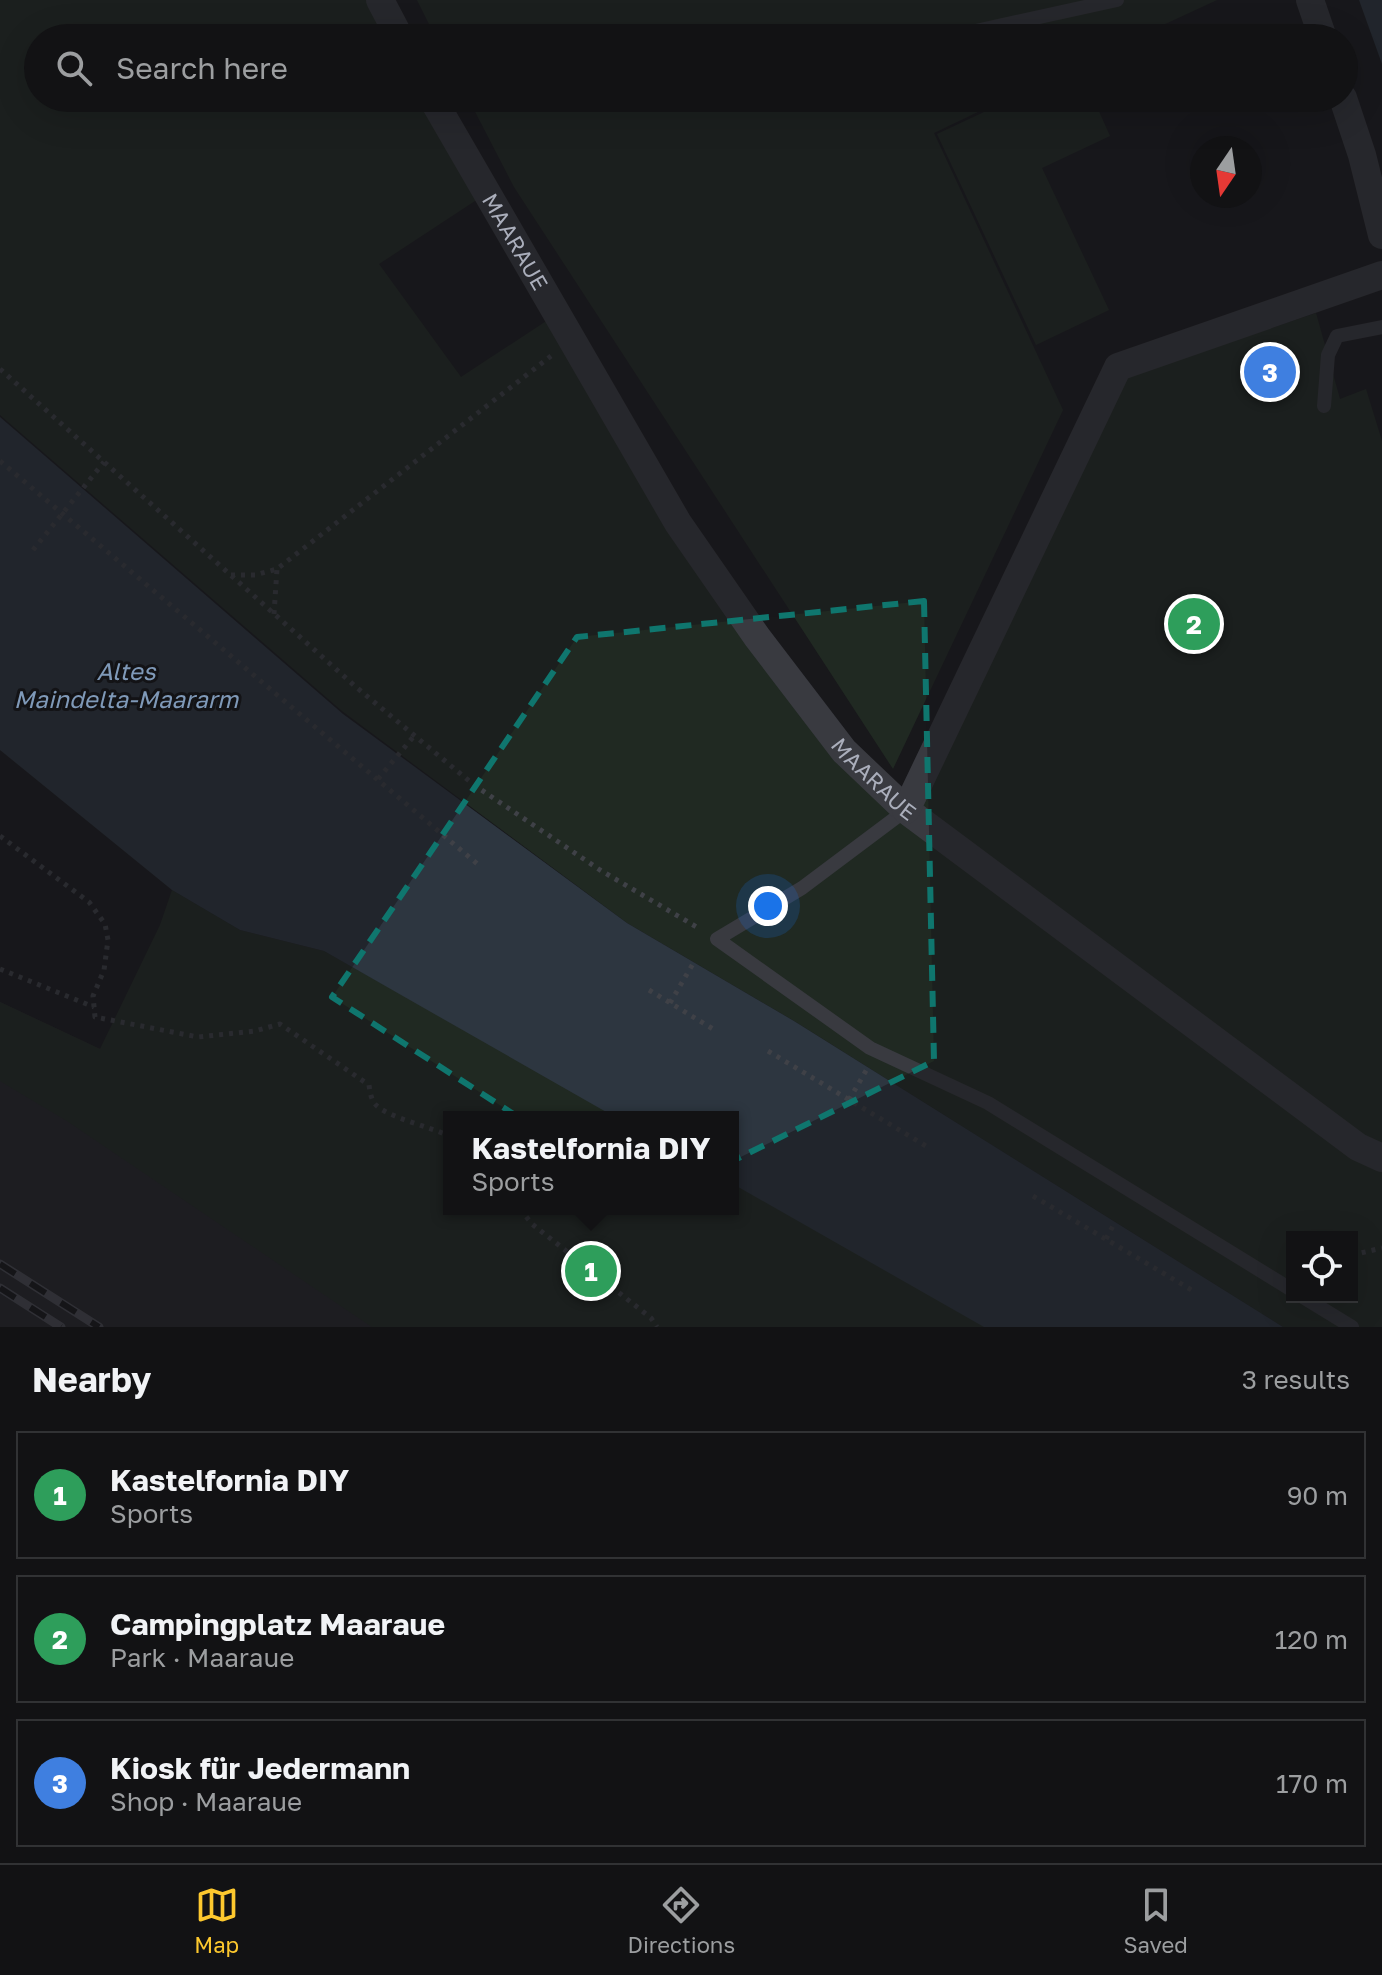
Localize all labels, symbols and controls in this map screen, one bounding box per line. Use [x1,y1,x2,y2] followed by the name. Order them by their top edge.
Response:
[24,24,1358,112] search box
[52,46,96,90] icon: search
[116,50,288,86] text: Search here
[1190,136,1262,208] north arrow
[477,188,554,295] street label: MAARAUE
[1244,342,1296,402] pin: 3
[1168,594,1220,654] pin: 2
[14,656,240,713] water label: Altes Maindelta-Maararm
[826,732,922,826] street label: MAARAUE
[748,886,788,926] your location
[443,1111,739,1215] popup
[471,1130,711,1166] text: Kastelfornia DIY
[471,1166,554,1197] text: Sports
[1286,1231,1358,1303] map controls
[1286,1231,1358,1303] button: locate
[565,1241,617,1301] pin: 1
[32,1359,152,1399] text: Nearby
[1242,1364,1350,1395] text: 3 results
[110,1462,349,1498] text: Kastelfornia DIY
[53,1480,67,1511] text: 1
[1287,1480,1348,1511] text: 90 m
[110,1498,193,1529] text: Sports
[110,1606,445,1642] text: Campingplatz Maaraue
[52,1624,68,1655] text: 2
[1275,1624,1348,1655] text: 120 m
[110,1642,294,1673] text: Park · Maaraue
[110,1750,410,1786] text: Kiosk für Jedermann
[52,1768,68,1799] text: 3
[1276,1768,1348,1799] text: 170 m
[110,1786,302,1817] text: Shop · Maaraue
[194,1883,239,1958] tab: Map
[628,1883,735,1958] tab: Directions
[1124,1883,1188,1958] tab: Saved

